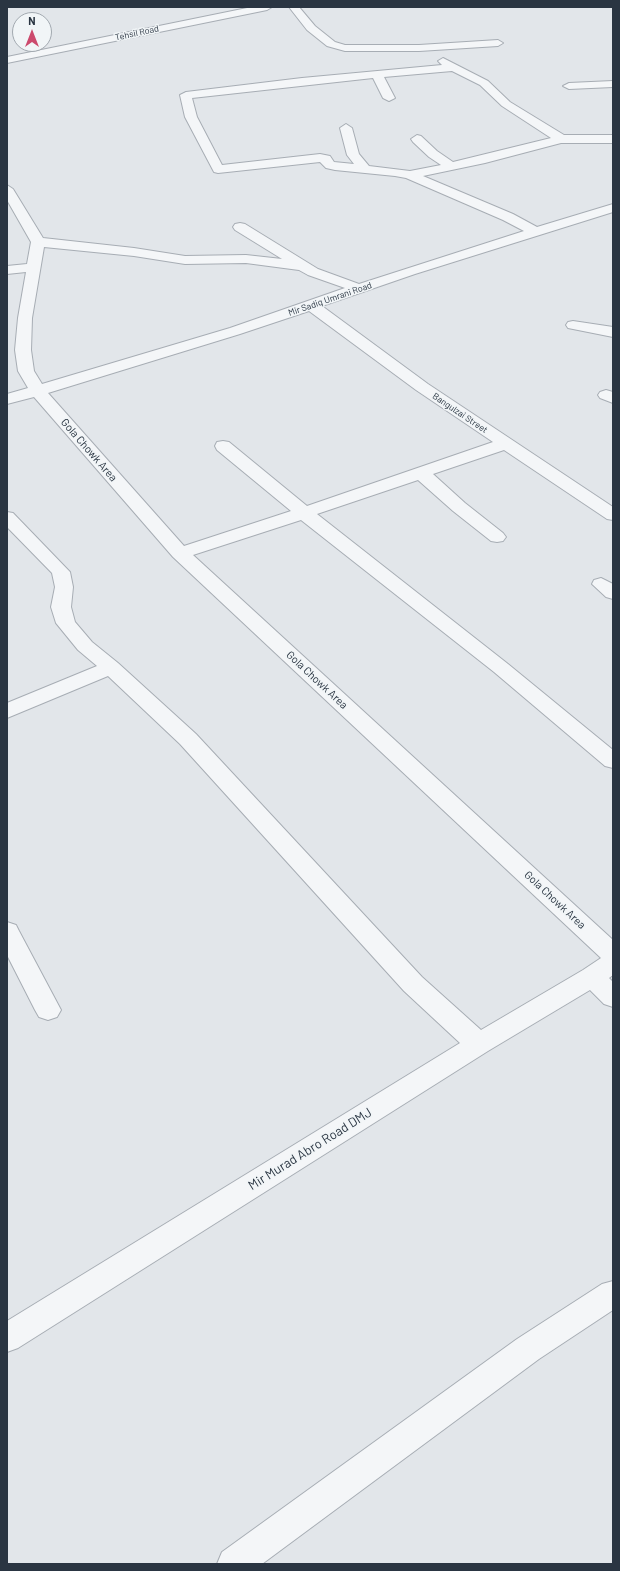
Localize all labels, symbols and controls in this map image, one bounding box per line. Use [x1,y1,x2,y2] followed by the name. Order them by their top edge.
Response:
[12,12,52,52] north arrow
[28,14,36,27] text: N
[114,23,160,43] street label: Tehsil Road
[287,280,373,318] street label: Mir Sadiq Umrani Road
[430,391,490,435] street label: Bangulzai Street
[58,416,120,484] street label: Gola Chowk Area
[284,648,350,712] street label: Gola Chowk Area
[522,868,588,932] street label: Gola Chowk Area
[245,1105,375,1193] street label: Mir Murad Abro Road DMJ

